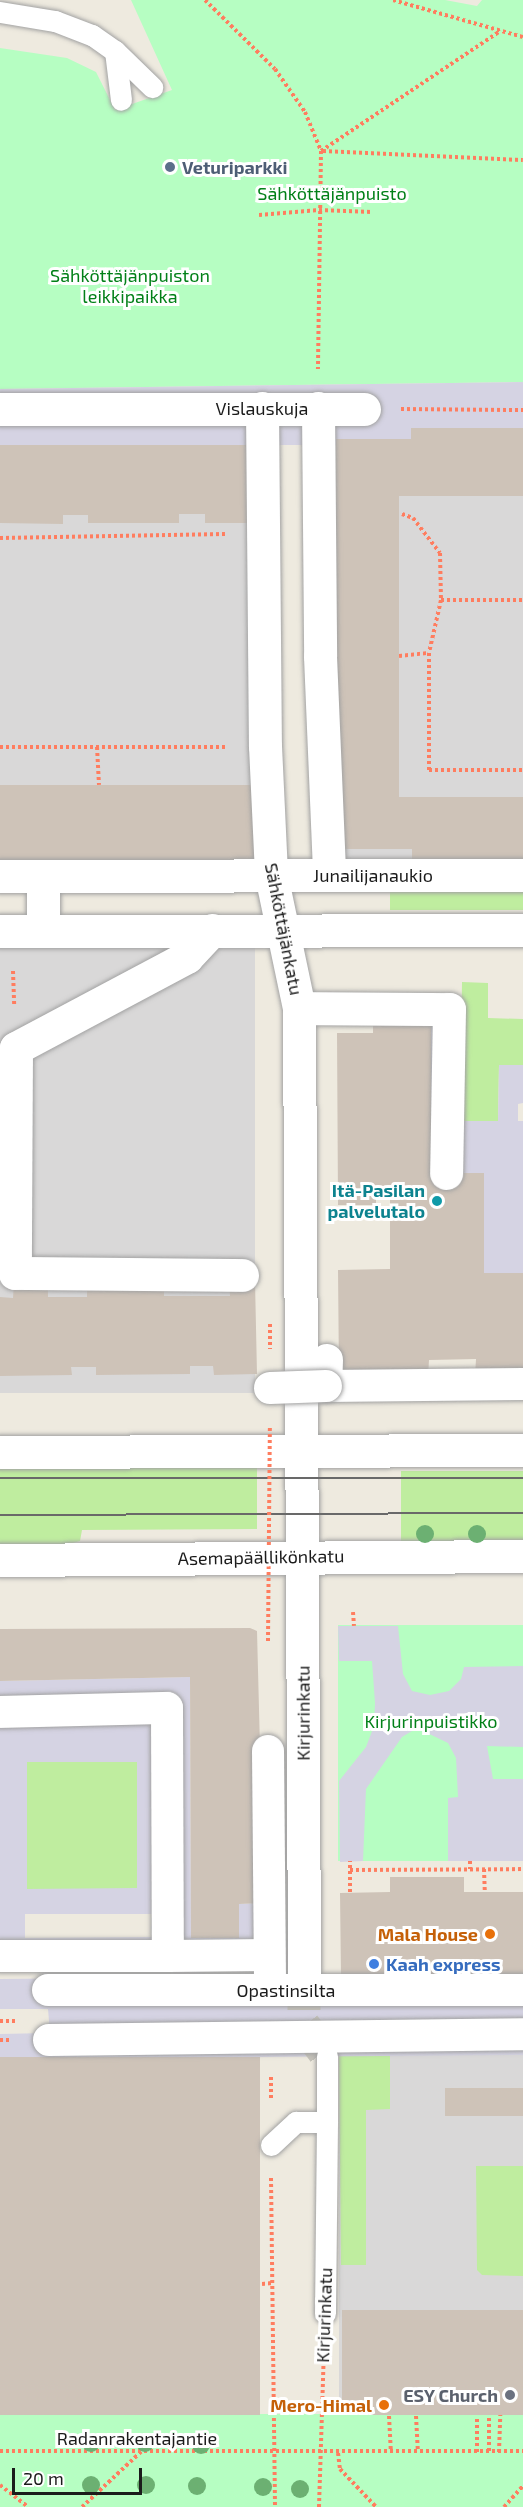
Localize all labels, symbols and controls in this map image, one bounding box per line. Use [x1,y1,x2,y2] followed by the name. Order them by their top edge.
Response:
[182,156,288,178] place label: Veturiparkki
[163,160,177,174] marker: Veturiparkki
[257,182,407,204] park label: Sähköttäjänpuisto
[50,265,210,308] park label: Sähköttäjänpuiston leikkipaikka
[215,397,309,419] street label: Vislauskuja
[261,861,307,997] street label: Sähköttäjänkatu
[313,864,433,886] street label: Junailijanaukio
[328,1180,425,1222] place label: Itä-Pasilan palvelutalo
[430,1194,444,1208] marker: Itä-Pasilan palvelutalo
[177,1545,345,1569] street label: Asemapäällikönkatu
[292,1665,314,1761] street label: Kirjurinkatu
[364,1710,498,1732] park label: Kirjurinpuistikko
[378,1923,478,1945] place label: Mala House
[483,1927,497,1941] marker: Mala House
[386,1953,501,1975] place label: Kaah express
[367,1957,381,1971] marker: Kaah express
[237,1979,335,2001] street label: Opastinsilta
[312,2267,336,2363] street label: Kirjurinkatu
[403,2384,498,2406] place label: ESY Church
[503,2388,517,2402] marker: ESY Church
[270,2394,372,2416] place label: Mero-Himal
[377,2398,391,2412] marker: Mero-Himal
[57,2427,217,2449] street label: Radanrakentajantie
[15,2456,146,2494] scale bar
[23,2467,64,2489] text: 20 m

